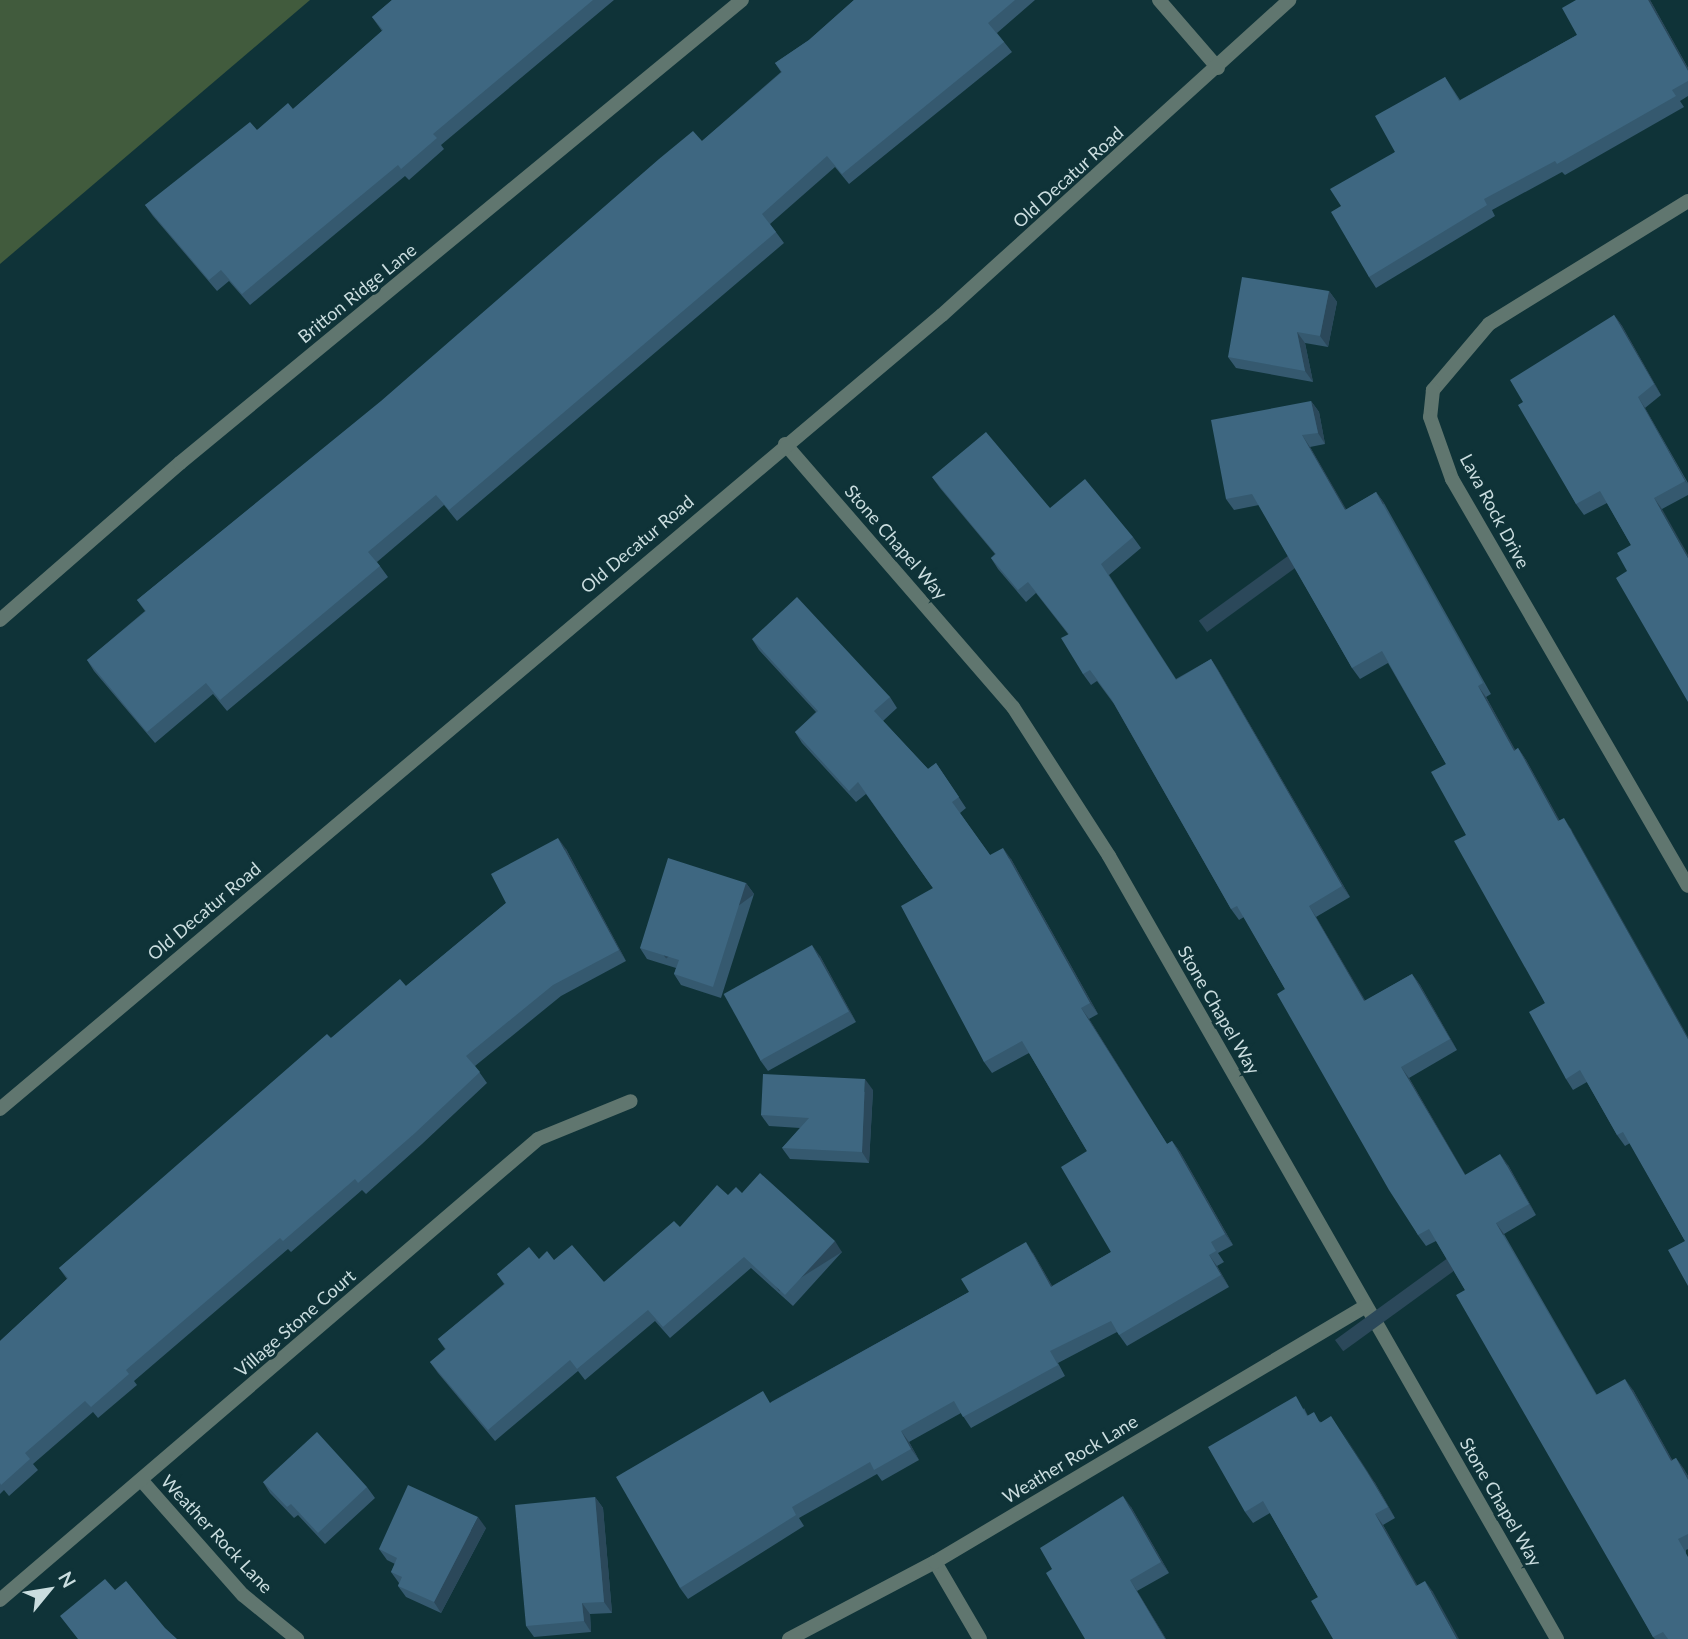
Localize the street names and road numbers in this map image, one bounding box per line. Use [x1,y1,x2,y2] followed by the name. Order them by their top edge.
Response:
[1008,122,1128,232] street label: Old Decatur Road
[293,239,421,347] street label: Britton Ridge Lane
[1456,450,1534,572] street label: Lava Rock Drive
[840,480,952,604] street label: Stone Chapel Way
[576,490,698,598] street label: Old Decatur Road
[143,857,265,965] street label: Old Decatur Road
[1173,942,1265,1078] street label: Stone Chapel Way
[230,1265,360,1381] street label: Village Stone Court
[998,1410,1142,1508] street label: Weather Rock Lane
[1455,1434,1547,1570] street label: Stone Chapel Way
[157,1470,277,1598] street label: Weather Rock Lane

